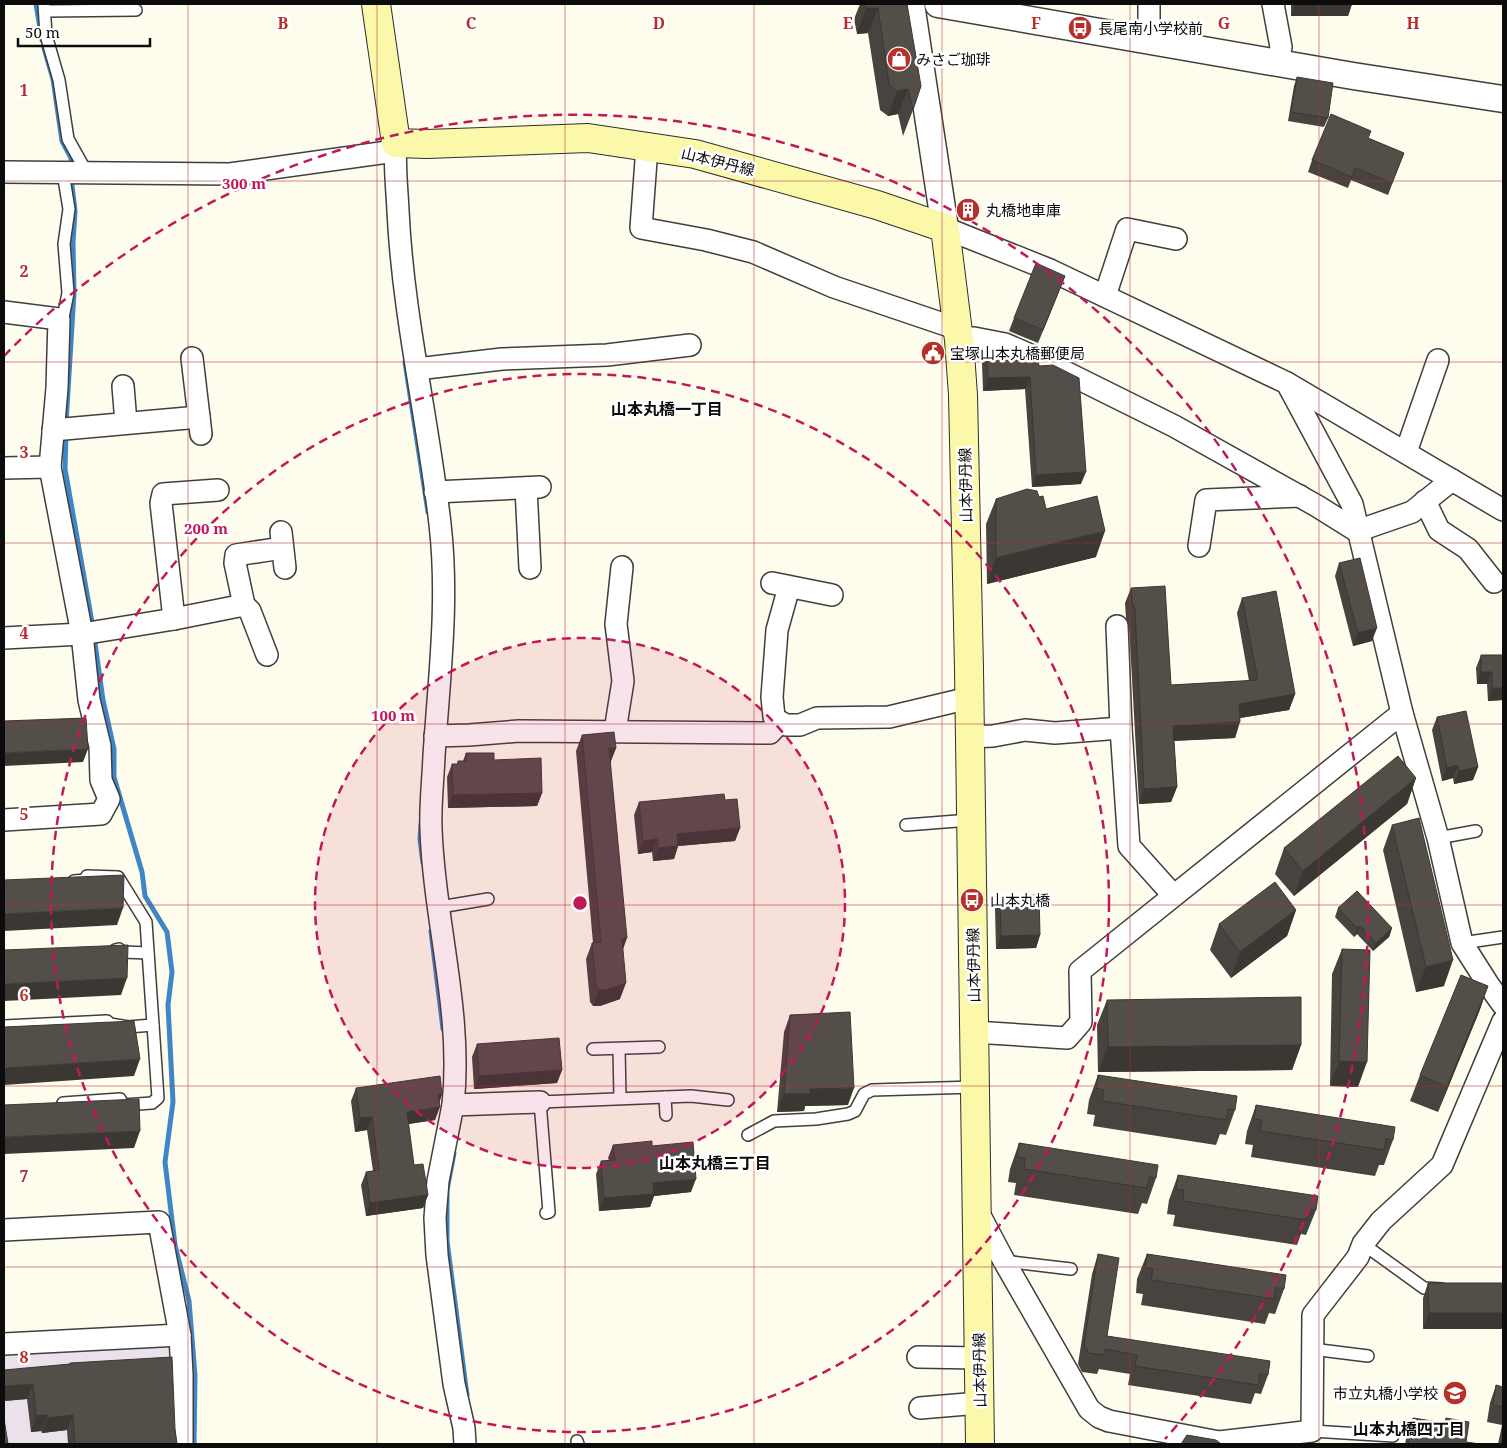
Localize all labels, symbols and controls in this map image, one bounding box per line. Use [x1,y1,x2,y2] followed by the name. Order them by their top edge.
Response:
[278,12,289,34] text: B
[466,12,477,34] text: C
[653,12,665,34] text: D
[843,12,853,34] text: E
[1031,12,1041,34] text: F
[1218,12,1230,34] text: G
[1406,12,1420,34] text: H
[18,15,150,47] scale bar
[1067,15,1093,41] bus stop icon: 長尾南小学校前
[1098,18,1203,38] place label: 長尾南小学校前
[25,22,60,42] text: 50 m
[886,46,912,72] shop icon: みさご珈琲
[916,49,991,69] place label: みさご珈琲
[19,79,29,101] text: 1
[679,142,757,180] street label: 山本伊丹線
[222,173,266,193] text: 300 m
[955,197,981,223] building icon: 丸橋地車庫
[986,200,1061,220] place label: 丸橋地車庫
[19,260,29,282] text: 2
[920,340,946,366] public building icon: 宝塚山本丸橋郵便局
[950,343,1085,363] place label: 宝塚山本丸橋郵便局
[611,398,723,420] district label: 山本丸橋一丁目
[19,441,29,463] text: 3
[954,447,976,523] street label: 山本伊丹線
[184,518,228,538] text: 200 m
[19,622,29,644] text: 4
[371,705,415,725] text: 100 m
[19,803,29,825] text: 5
[959,887,985,913] bus stop icon: 山本丸橋
[990,890,1050,910] place label: 山本丸橋
[571,894,589,912] centre of rings
[962,927,984,1003] street label: 山本伊丹線
[19,984,29,1006] text: 6
[659,1152,771,1174] district label: 山本丸橋三丁目
[19,1165,29,1187] text: 7
[968,1332,990,1408] street label: 山本伊丹線
[19,1346,29,1368] text: 8
[1442,1380,1468,1406] school or university icon: 市立丸橋小学校
[1333,1383,1438,1403] place label: 市立丸橋小学校
[1353,1418,1465,1440] district label: 山本丸橋四丁目

